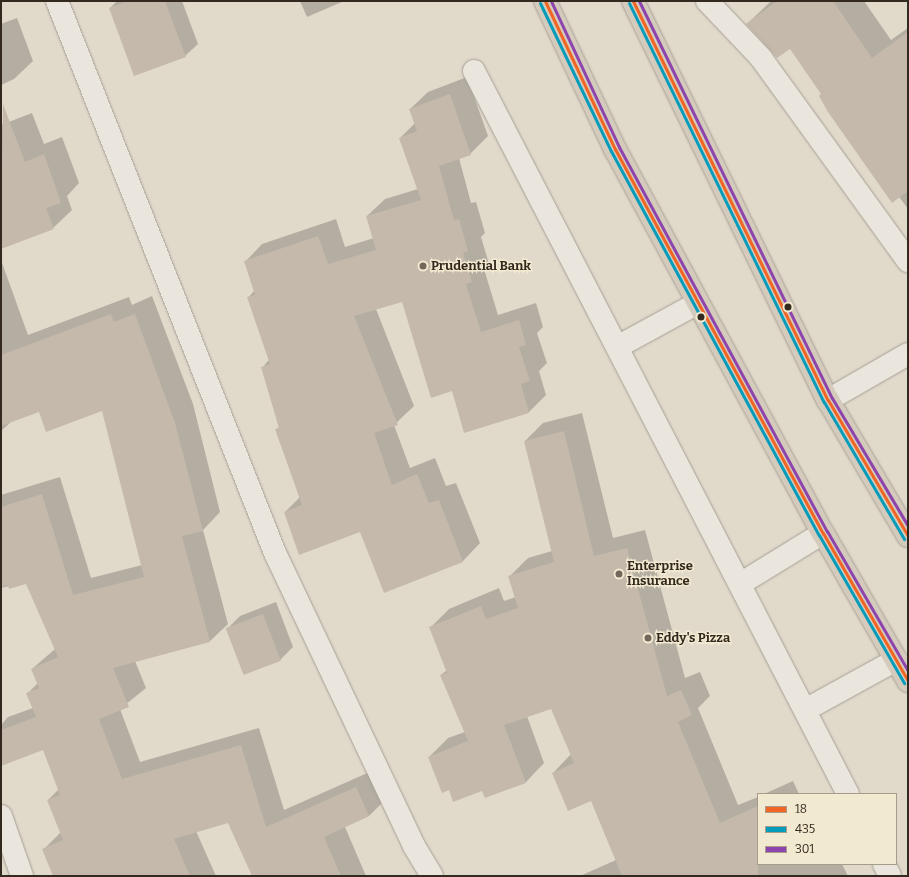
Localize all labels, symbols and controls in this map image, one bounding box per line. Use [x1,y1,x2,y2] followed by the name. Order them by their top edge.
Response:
[431,258,531,274] place label: Prudential Bank
[418,261,428,271] marker: Prudential Bank
[783,302,793,312] unlabelled marker
[696,312,706,322] unlabelled marker
[627,559,693,590] place label: Enterprise Insurance
[614,569,624,579] marker: Enterprise Insurance
[656,630,730,646] place label: Eddy's Pizza
[643,633,653,643] marker: Eddy's Pizza
[757,793,897,865] legend
[795,802,807,816] text: 18
[795,822,815,836] text: 435
[795,842,814,856] text: 301

